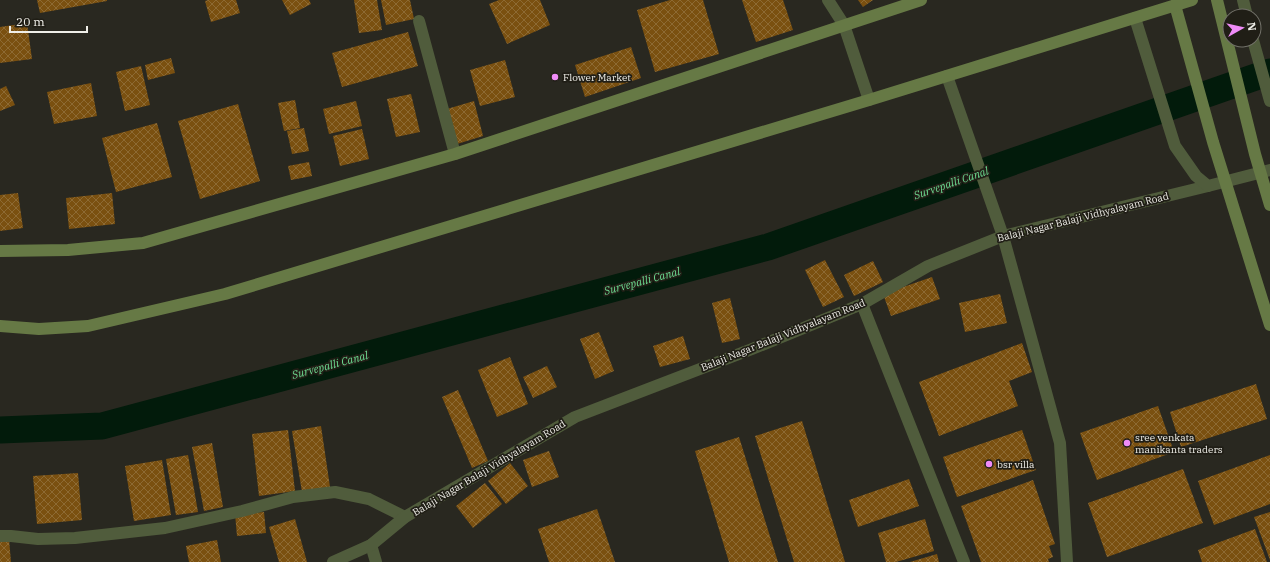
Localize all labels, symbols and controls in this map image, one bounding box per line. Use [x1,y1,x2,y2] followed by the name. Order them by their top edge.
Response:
[10,8,87,34] scale bar
[1222,8,1262,48] north arrow
[16,14,45,29] text: 20 m
[1244,21,1259,32] text: N
[563,71,631,84] place label: Flower Market
[550,72,560,82] marker: Flower Market
[911,163,991,203] water label: Survepalli Canal
[996,189,1170,245] street label: Balaji Nagar Balaji Vidhyalayam Road
[601,264,683,298] water label: Survepalli Canal
[699,296,867,374] street label: Balaji Nagar Balaji Vidhyalayam Road
[289,348,371,382] water label: Survepalli Canal
[410,417,568,519] street label: Balaji Nagar Balaji Vidhyalayam Road
[1135,431,1223,456] place label: sree venkata manikanta traders
[1122,438,1132,448] marker: sree venkata manikanta traders
[997,458,1035,471] place label: bsr villa
[984,459,994,469] marker: bsr villa

